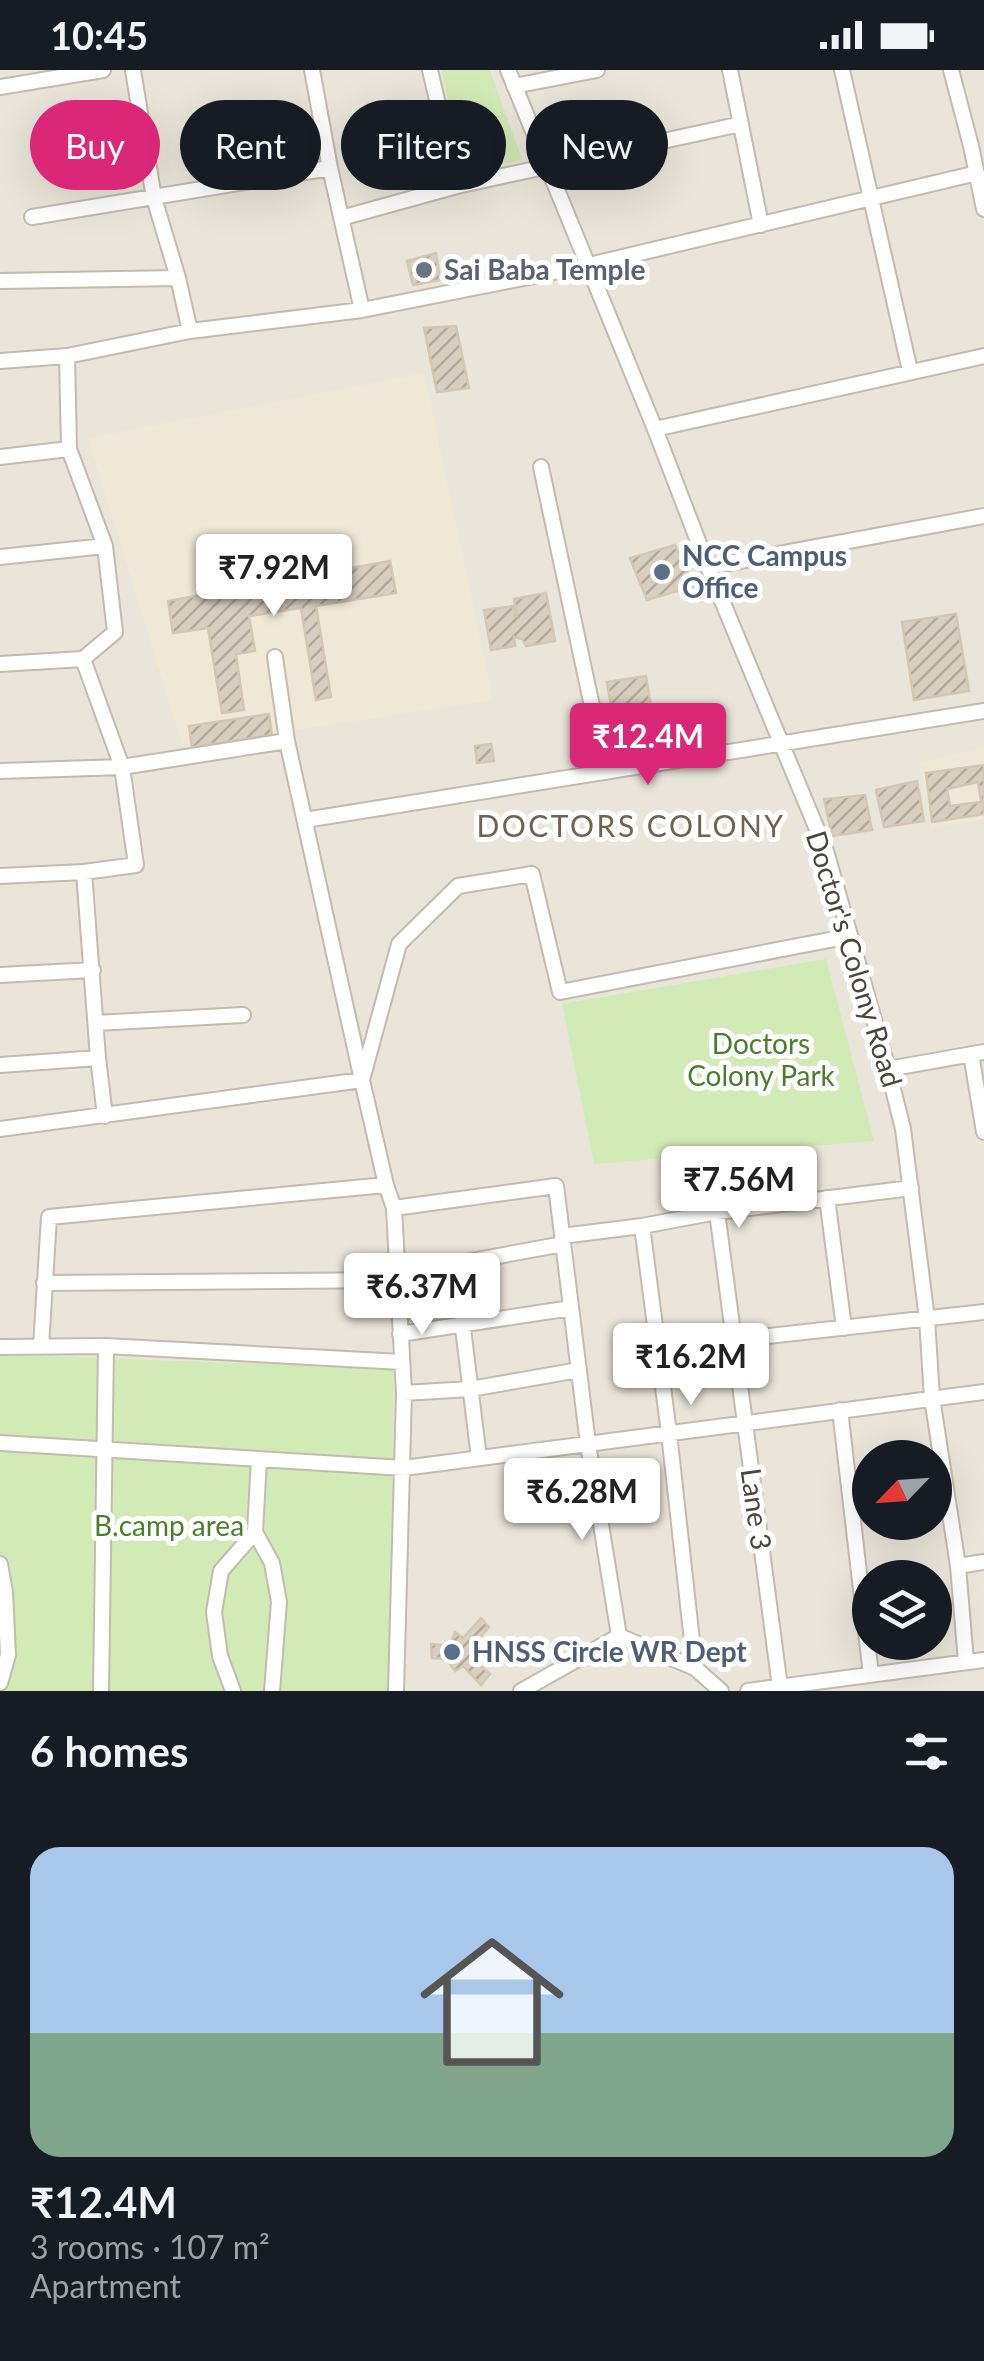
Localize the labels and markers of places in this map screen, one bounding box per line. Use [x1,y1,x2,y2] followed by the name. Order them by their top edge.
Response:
[444,252,645,286] place label: Sai Baba Temple
[413,259,435,281] marker: Sai Baba Temple
[193,534,355,619] pin: ₹7.92M
[682,538,847,604] place label: NCC Campus Office
[651,561,673,583] marker: NCC Campus Office
[567,703,729,788] pin: ₹12.4M
[658,1146,820,1231] pin: ₹7.56M
[341,1253,503,1338] pin: ₹6.37M
[610,1323,772,1408] pin: ₹16.2M
[501,1458,663,1543] pin: ₹6.28M
[472,1634,747,1668] place label: HNSS Circle WR Dept
[441,1641,463,1663] marker: HNSS Circle WR Dept

